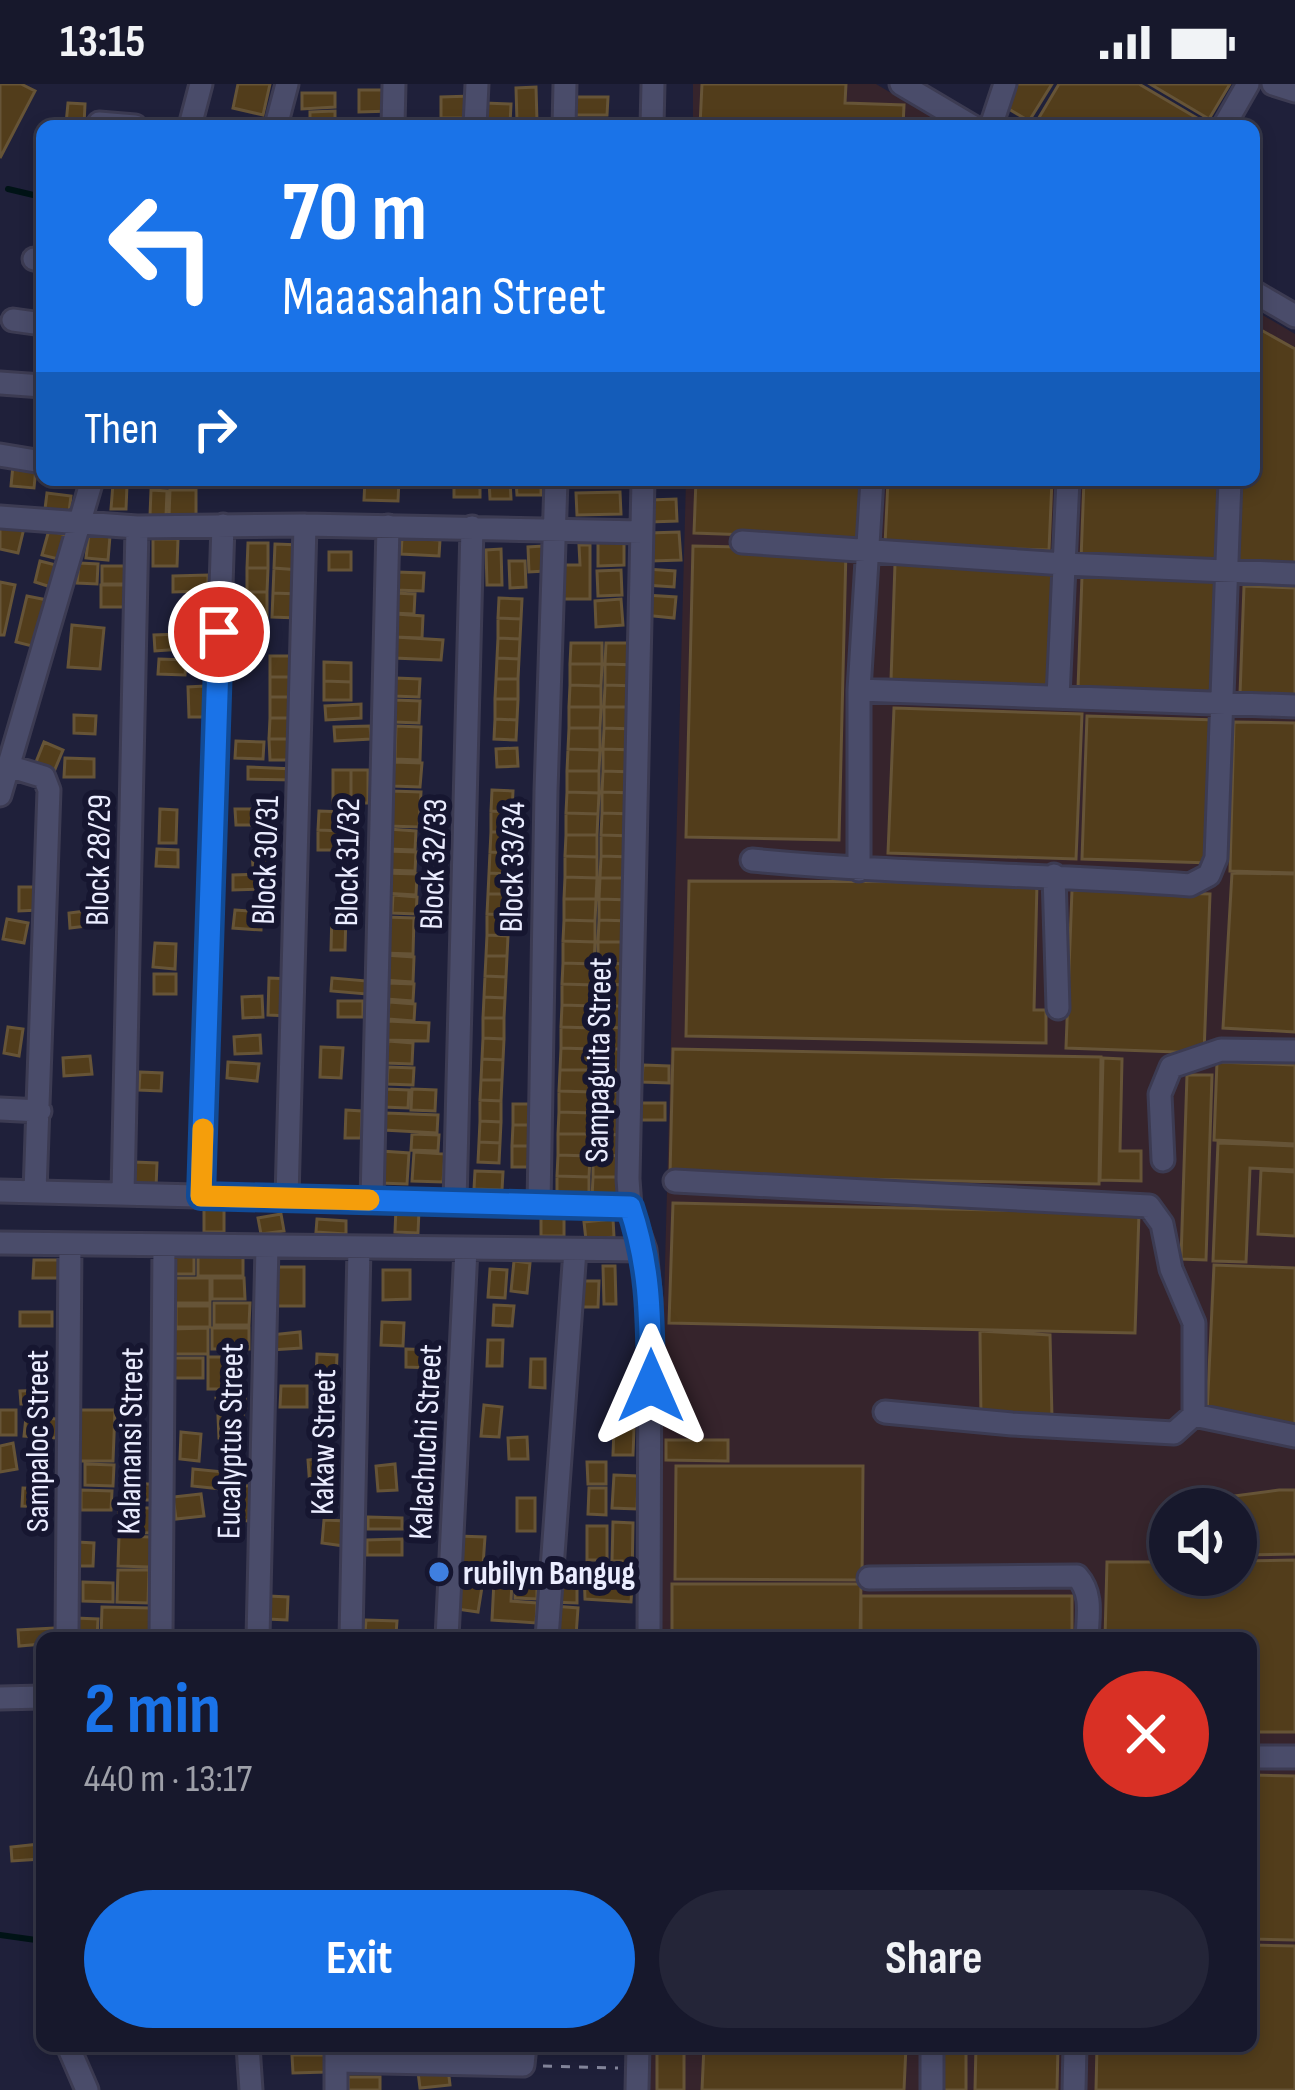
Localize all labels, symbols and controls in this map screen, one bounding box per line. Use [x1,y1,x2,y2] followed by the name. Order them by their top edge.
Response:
[60,15,145,70] text: 13:15
[282,163,427,264] text: 70 m
[84,168,240,324] icon: left
[282,265,606,330] text: Maaasahan Street
[182,396,248,462] icon: right
[84,402,158,457] text: Then
[168,581,270,683] pin
[186,599,252,665] icon: arrive
[78,794,120,926] street label: Block 28/29
[244,794,288,925] street label: Block 30/31
[327,797,369,927] street label: Block 31/32
[412,798,456,930] street label: Block 32/33
[492,801,534,933] street label: Block 33/34
[577,957,621,1163] street label: Sampaguita Street
[588,1323,714,1449] position arrow
[209,1343,253,1539] street label: Eucalyptus Street
[401,1343,451,1541] street label: Kalachuchi Street
[109,1347,153,1535] street label: Kalamansi Street
[18,1350,58,1532] street label: Sampaloc Street
[303,1369,345,1515] street label: Kakaw Street
[1149,1488,1257,1596] map controls
[1149,1488,1257,1596] button: sound
[463,1554,635,1594] place label: rubilyn Bangug
[426,1559,452,1585] marker: rubilyn Bangug
[84,1667,221,1754] text: 2 min
[1083,1671,1209,1797] button: close
[84,1756,252,1803] text: 440 m · 13:17
[84,1890,635,2028] button: Exit
[659,1890,1209,2028] button: Share

